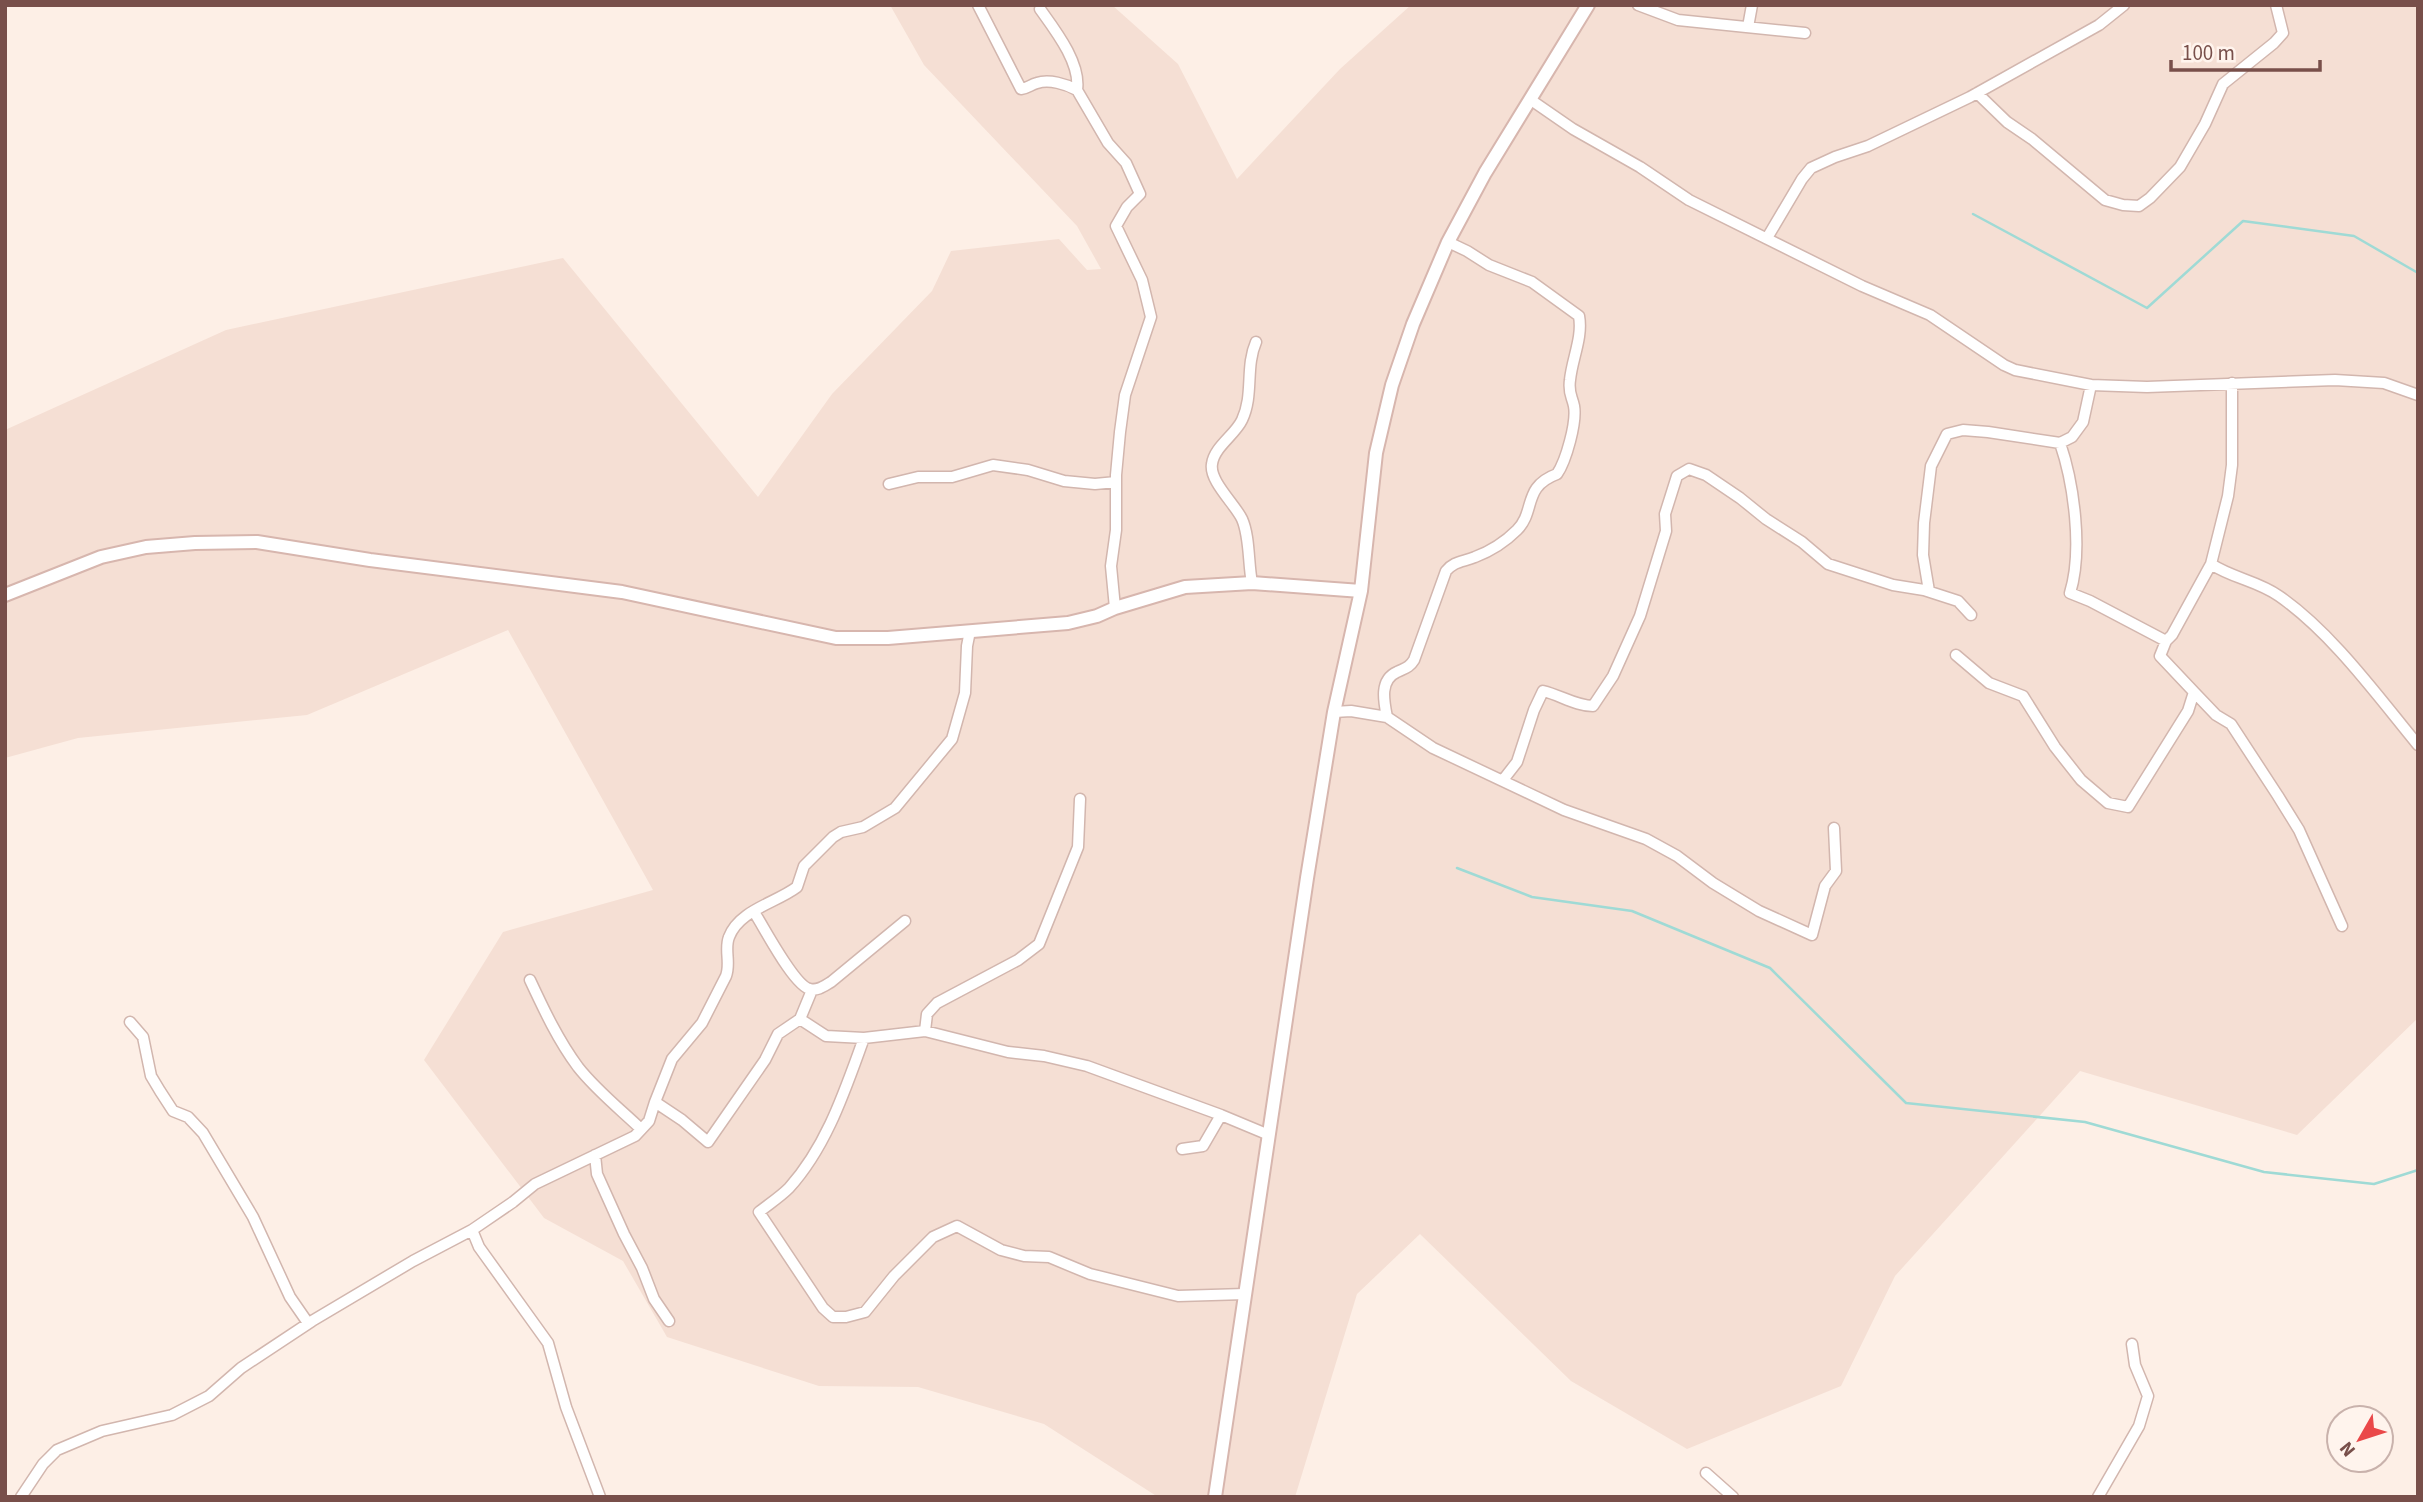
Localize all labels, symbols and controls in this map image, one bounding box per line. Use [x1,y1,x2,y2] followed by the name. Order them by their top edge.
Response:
[2171,28,2320,72] scale bar
[2182,38,2235,68] text: 100 m
[2325,1404,2395,1474] north arrow
[2333,1435,2362,1462] text: N

